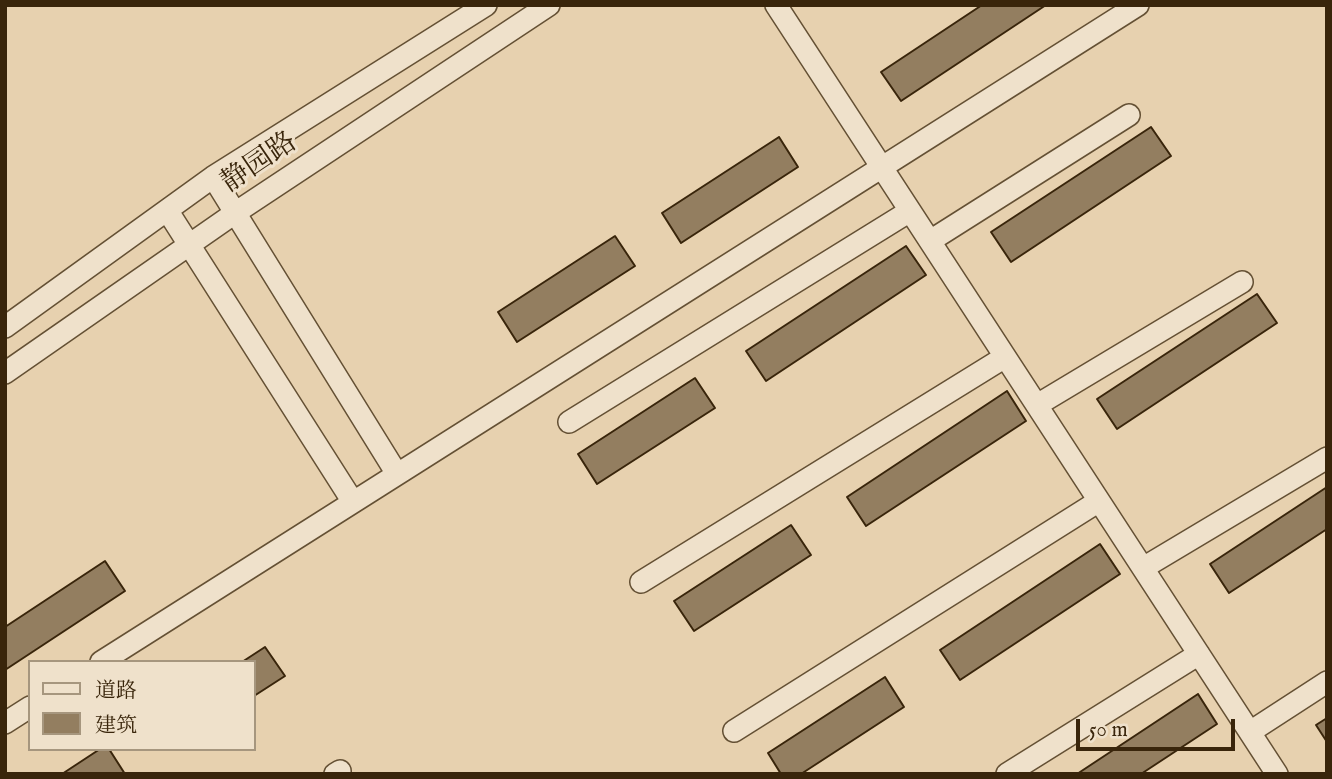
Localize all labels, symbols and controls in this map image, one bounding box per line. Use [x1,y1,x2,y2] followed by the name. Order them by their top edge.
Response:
[216,127,304,201] street label: 静园路
[28,660,256,751] legend
[95,678,137,705] text: 道路
[1080,706,1239,750] scale bar
[95,713,137,740] text: 建筑
[1089,717,1128,744] text: 50 m

